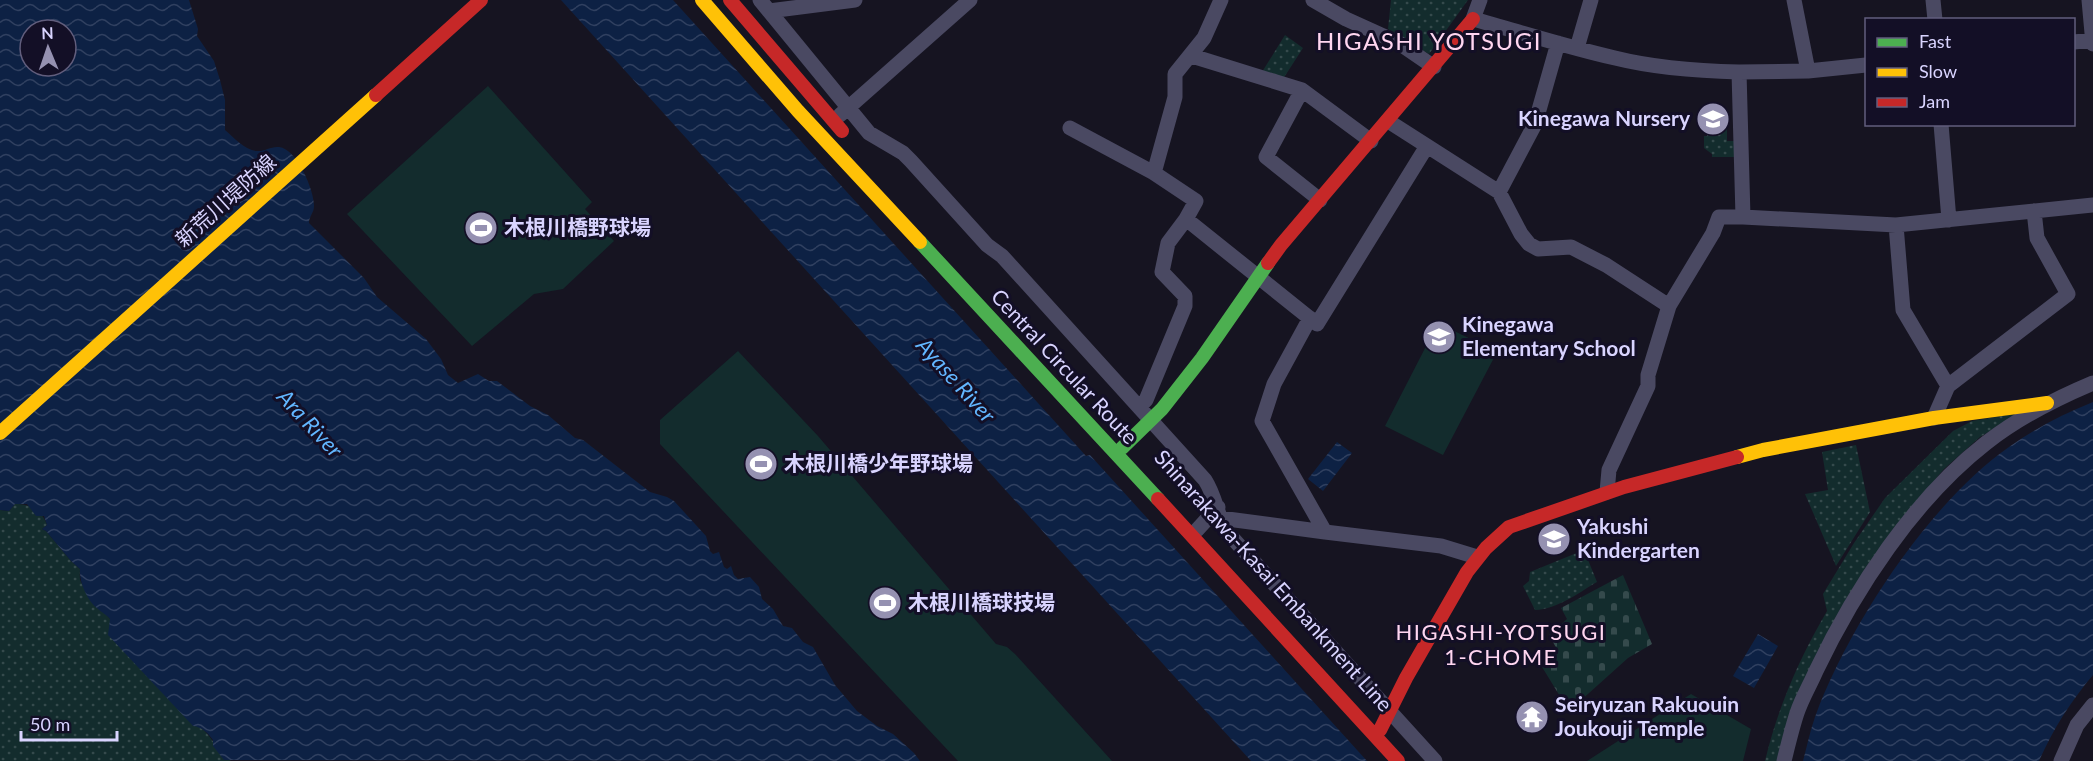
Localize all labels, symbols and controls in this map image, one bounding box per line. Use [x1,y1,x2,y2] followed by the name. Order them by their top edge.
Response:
[18,18,78,78] north arrow
[1865,18,2075,126] legend
[41,23,54,42] text: N
[1316,26,1542,55] district label: HIGASHI YOTSUGI
[1919,30,1952,52] text: Fast
[1919,60,1957,82] text: Slow
[1919,90,1950,112] text: Jam
[1695,101,1731,137] school or university icon: Kinegawa Nursery
[1518,105,1691,130] place label: Kinegawa Nursery
[170,148,280,251] street label: 新荒川堤防線
[463,210,499,246] sports icon: 木根川橋野球場
[504,214,651,239] place label: 木根川橋野球場
[987,283,1143,449] street label: Central Circular Route
[1462,311,1636,360] place label: Kinegawa Elementary School
[1421,319,1457,355] school or university icon: Kinegawa Elementary School
[911,331,1002,428] water label: Ayase River
[271,382,349,463] water label: Ara River
[1150,444,1398,716] street label: Shinarakawa-Kasai Embankment Line
[743,446,779,482] sports icon: 木根川橋少年野球場
[784,450,973,475] place label: 木根川橋少年野球場
[1576,513,1700,562] place label: Yakushi Kindergarten
[1536,521,1572,557] school or university icon: Yakushi Kindergarten
[867,585,903,621] sports icon: 木根川橋球技場
[908,589,1055,614] place label: 木根川橋球技場
[1395,618,1607,670] district label: HIGASHI-YOTSUGI 1-CHOME
[1555,691,1739,740] place label: Seiryuzan Rakuouin Joukouji Temple
[1514,699,1550,735] temple icon: Seiryuzan Rakuouin Joukouji Temple
[21,704,117,742] scale bar
[30,713,70,735] text: 50 m

